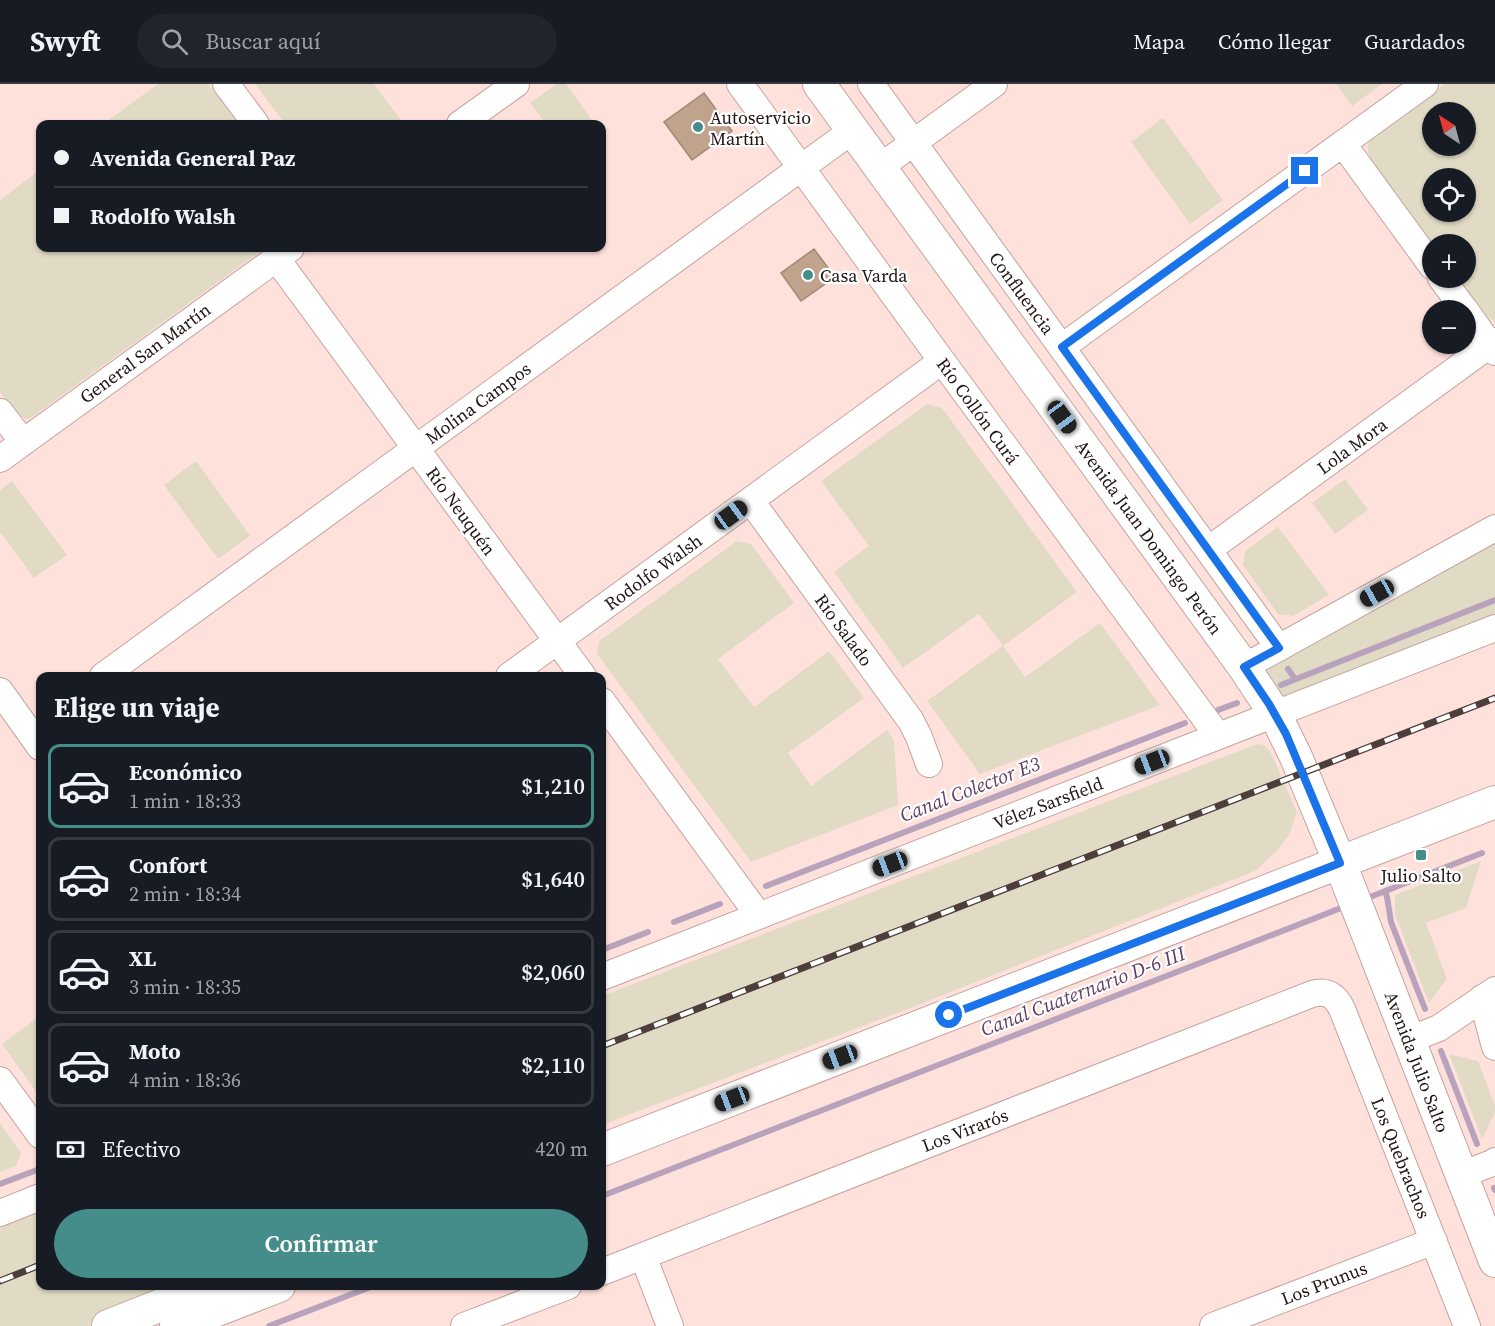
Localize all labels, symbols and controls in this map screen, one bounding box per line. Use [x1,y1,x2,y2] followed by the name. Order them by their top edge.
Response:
[137,14,557,68] search box
[30,22,101,60] text: Swyft
[158,25,191,58] icon: search
[206,26,320,56] text: Buscar aquí
[1133,27,1185,56] text: Mapa
[1218,27,1331,56] text: Cómo llegar
[1364,27,1465,56] text: Guardados
[1422,102,1476,156] north arrow
[1422,102,1476,354] map controls
[710,105,811,151] place label: Autoservicio Martín
[691,120,705,134] marker: Autoservicio Martín
[90,143,295,173] text: Avenida General Paz
[1291,157,1318,184] route end
[1422,168,1476,222] button: locate
[90,201,236,231] text: Rodolfo Walsh
[1422,234,1476,288] button: +
[983,247,1061,340] street label: Confluencia
[820,263,908,288] place label: Casa Varda
[801,268,815,282] marker: Casa Varda
[75,297,216,409] street label: General San Martín
[1422,300,1476,354] button: −
[931,353,1026,470] street label: Río Collón Curá
[420,356,536,450] street label: Molina Campos
[1044,397,1080,437] car
[1312,412,1393,480] street label: Lola Mora
[1070,434,1228,640] street label: Avenida Juan Domingo Perón
[420,462,502,561] street label: Río Neuquén
[711,497,751,533] car
[599,528,707,616] street label: Rodolfo Walsh
[1357,576,1397,610] car
[809,589,879,671] street label: Río Salado
[54,689,220,726] text: Elige un viaje
[1132,747,1172,777] car
[896,749,1044,829] water label: Canal Colector E3
[129,757,242,787] text: Económico
[57,759,111,813] icon: car
[521,771,585,801] text: $1,210
[989,771,1107,835] street label: Vélez Sarsfield
[129,787,241,815] text: 1 min · 18:33
[1414,848,1428,862] marker: Julio Salto
[870,849,910,879] car
[129,850,207,880] text: Confort
[57,852,111,906] icon: car
[1380,863,1462,888] place label: Julio Salto
[521,864,585,894] text: $1,640
[129,880,241,908] text: 2 min · 18:34
[977,939,1190,1043] water label: Canal Cuaternario D-6 III
[129,943,156,973] text: XL
[57,945,111,999] icon: car
[521,957,585,987] text: $2,060
[129,973,241,1001] text: 3 min · 18:35
[1379,988,1455,1136] street label: Avenida Julio Salto
[935,1001,962,1028] route start
[129,1036,181,1066] text: Moto
[57,1038,111,1092] icon: car
[820,1042,860,1072] car
[521,1050,585,1080] text: $2,110
[129,1066,241,1094] text: 4 min · 18:36
[712,1084,752,1114] car
[1365,1094,1437,1223] street label: Los Quebrachos
[918,1102,1012,1158] street label: Los Virarós
[54,1133,87,1166] icon: cash
[102,1134,181,1164] text: Efectivo
[535,1135,588,1163] text: 420 m
[54,1209,588,1278] button: Confirmar
[1277,1255,1371,1311] street label: Los Prunus

